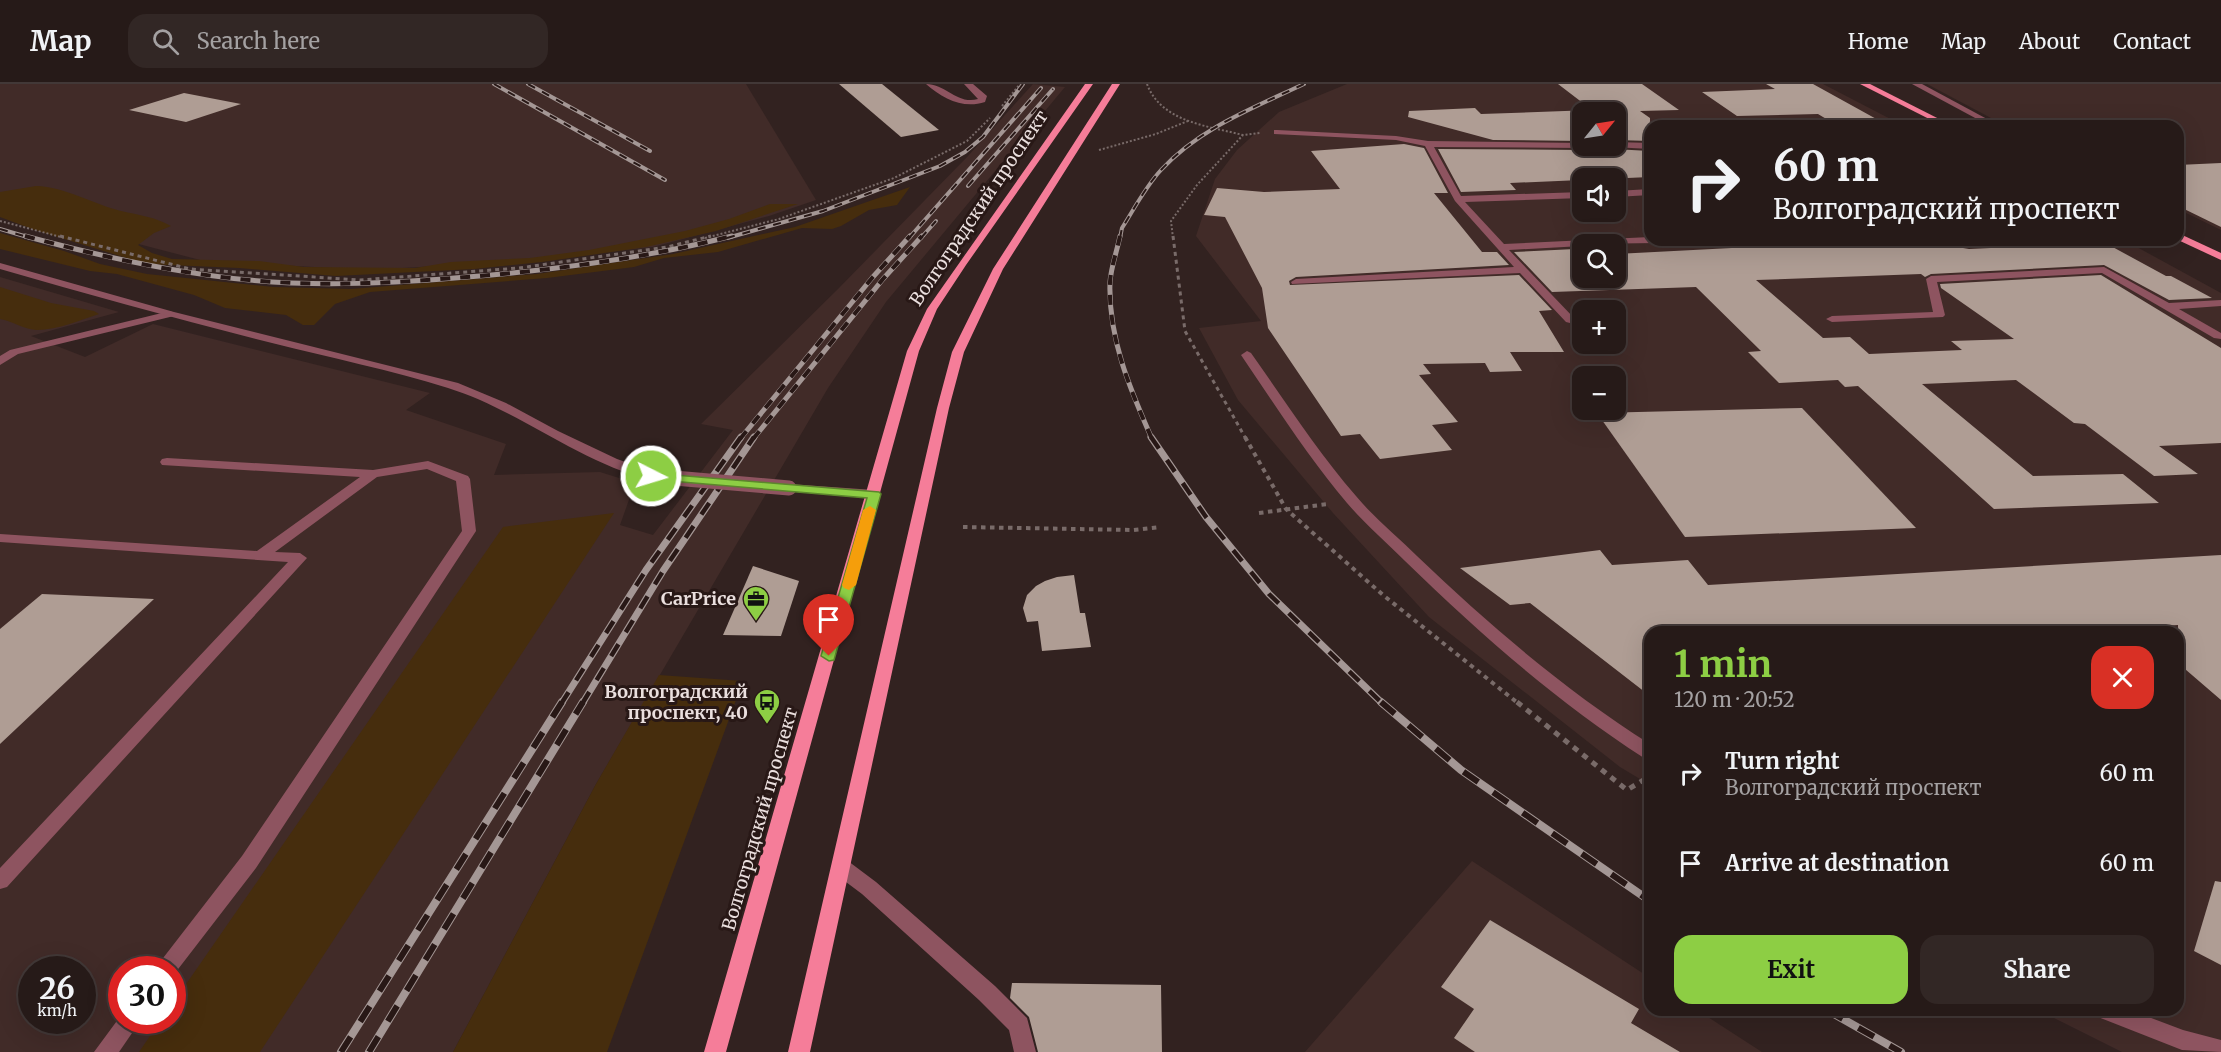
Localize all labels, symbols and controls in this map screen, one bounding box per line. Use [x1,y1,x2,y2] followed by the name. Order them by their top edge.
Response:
[128,14,548,68] search box
[30,23,92,59] text: Map
[149,25,182,58] icon: search
[197,27,320,55] text: Search here
[1848,28,1908,55] text: Home
[1941,28,1986,55] text: Map
[2019,28,2080,55] text: About
[2113,28,2191,55] text: Contact
[1572,102,1626,156] north arrow
[1572,102,1626,420] map controls
[904,105,1053,310] street label: Волгоградский проспект
[1773,140,1879,192] text: 60 m
[1674,144,1752,222] icon: right
[1572,168,1626,222] button: sound
[1773,192,2120,226] text: Волгоградский проспект
[1572,234,1626,288] button: search
[1572,300,1626,354] button: +
[1572,366,1626,420] button: −
[619,444,683,508] position arrow
[741,584,771,622] office icon: CarPrice
[661,587,736,610] place label: CarPrice
[803,594,854,656] pin
[812,603,845,636] icon: arrive
[1674,642,1772,687] text: 1 min
[2091,646,2154,709] button: close
[604,680,748,724] place label: Волгоградский проспект, 40
[752,687,782,725] bus stop icon: Волгоградский проспект, 40
[1674,687,1795,712] text: 120 m · 20:52
[717,705,802,933] street label: Волгоградский проспект
[1725,747,1839,775] text: Turn right
[1674,757,1707,790] icon: right
[2100,759,2154,787] text: 60 m
[1725,775,1982,800] text: Волгоградский проспект
[1674,847,1707,880] icon: arrive
[1725,849,1949,877] text: Arrive at destination
[2100,849,2154,877] text: 60 m
[1674,935,1908,1004] button: Exit
[1920,935,2154,1004] button: Share
[108,956,186,1034] speed limit sign: 30
[39,969,75,1007] text: 26
[37,1001,77,1020] text: km/h

